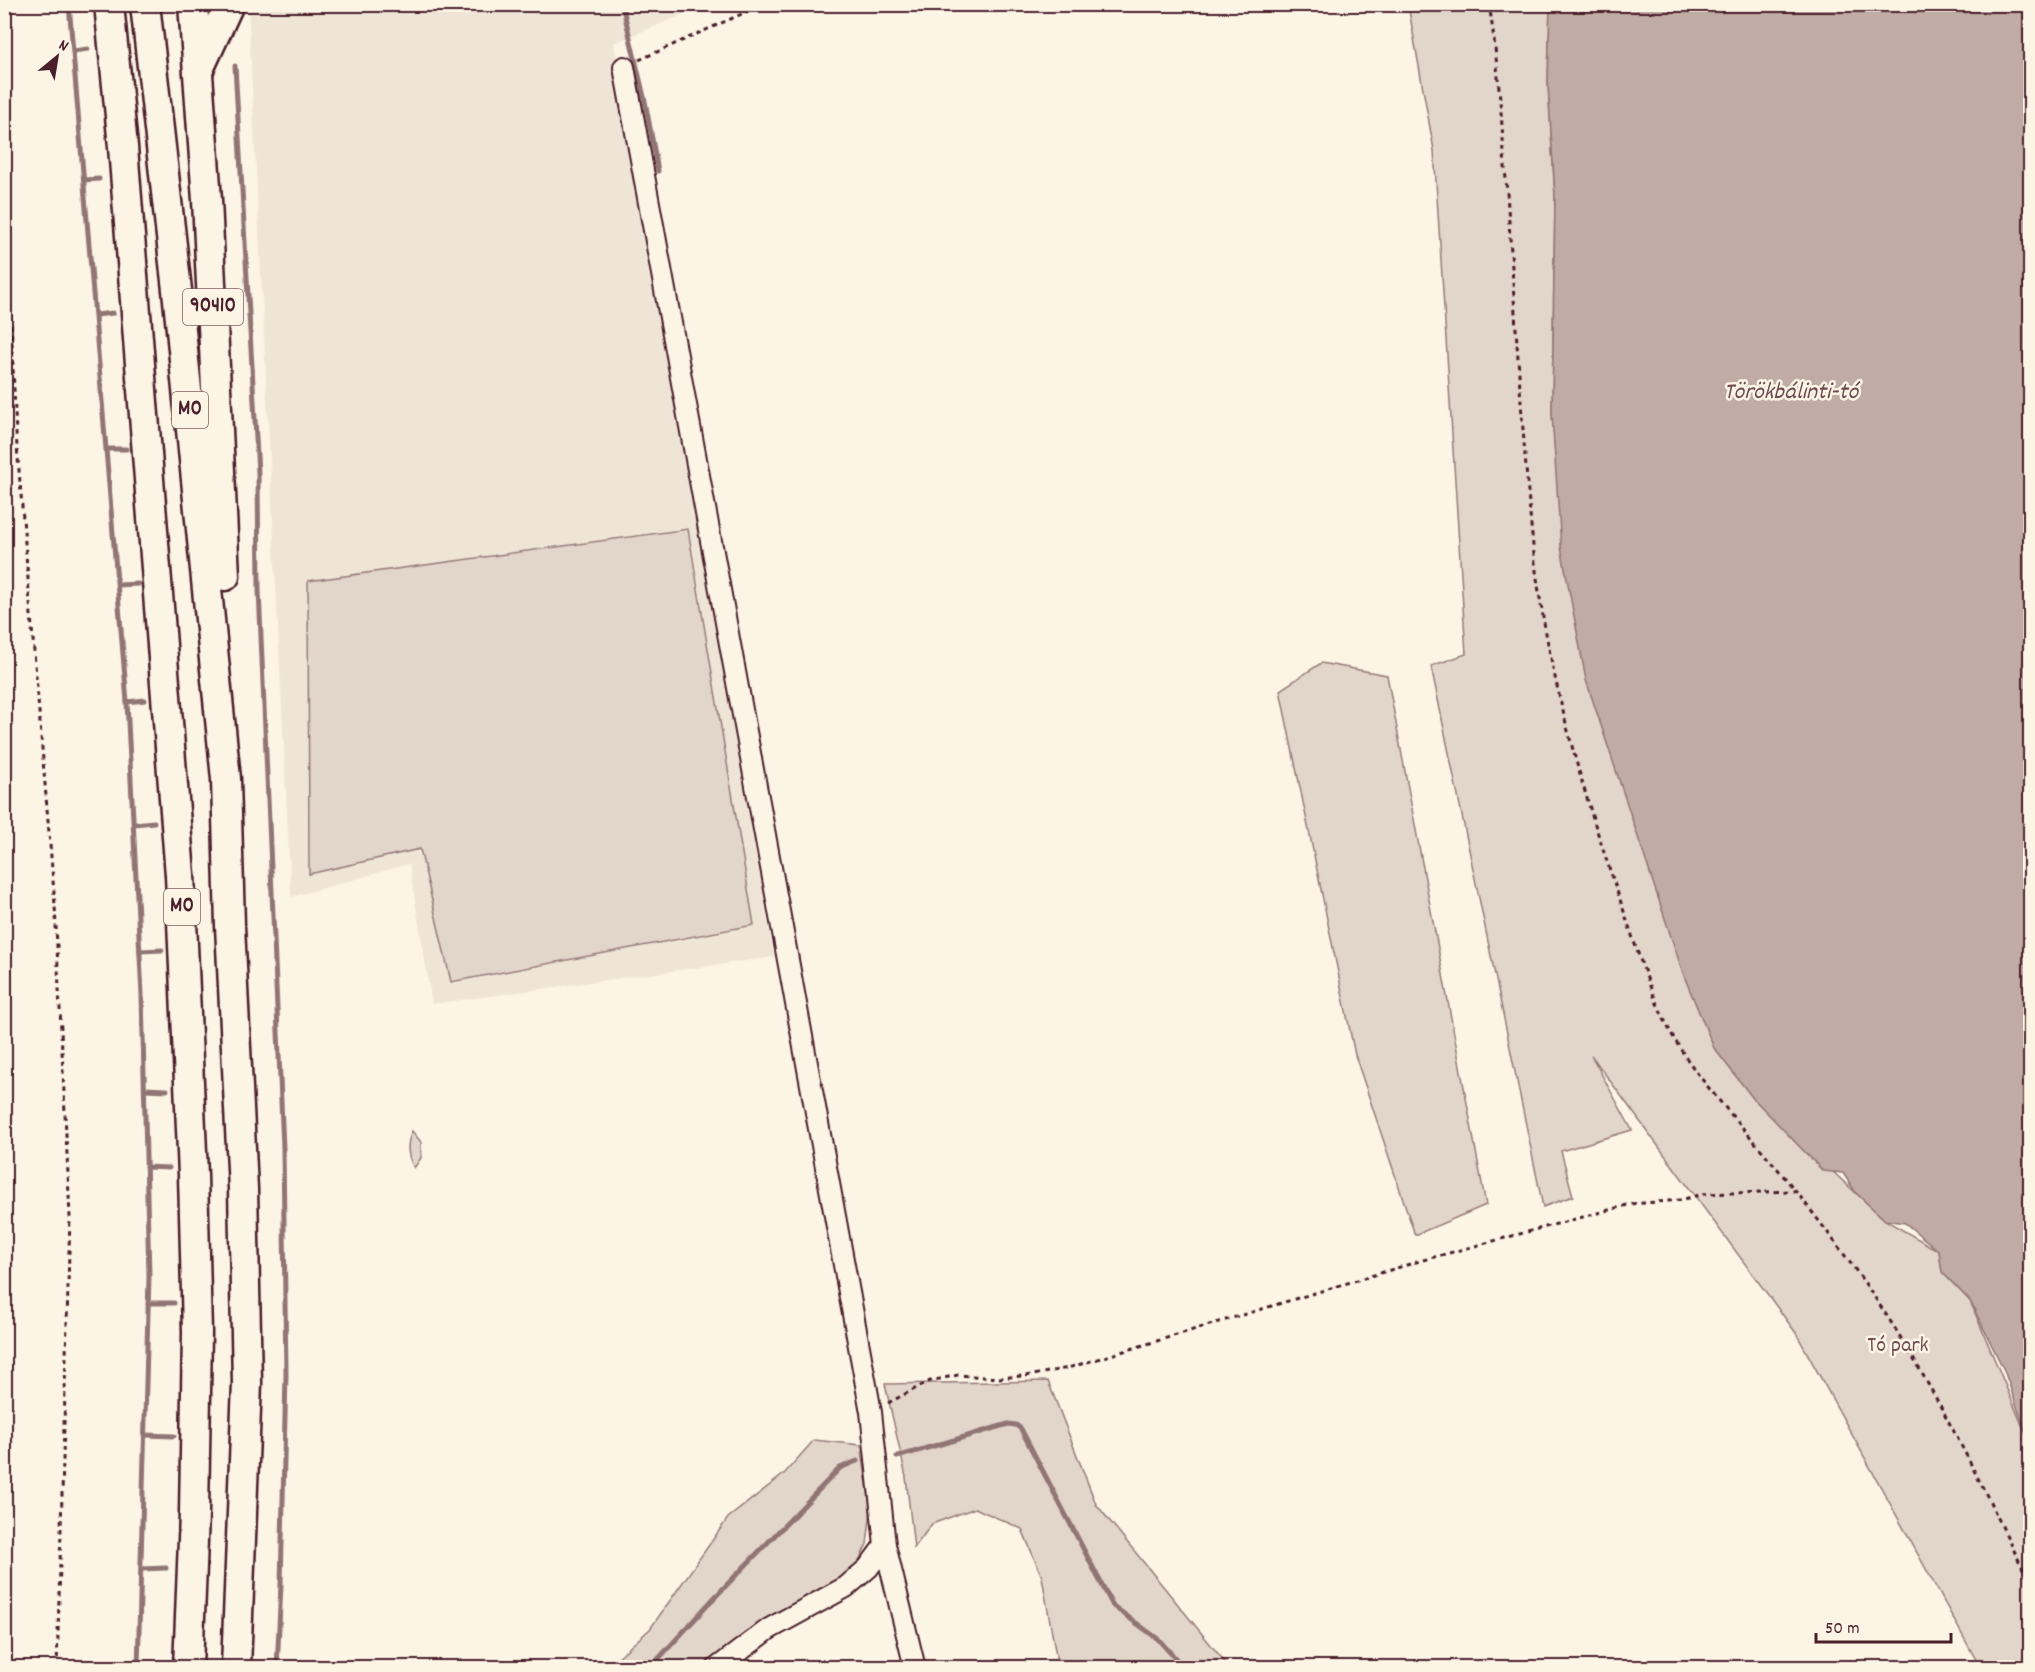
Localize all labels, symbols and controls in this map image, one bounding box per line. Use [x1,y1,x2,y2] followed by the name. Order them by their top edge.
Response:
[27,27,87,87] north arrow
[54,34,73,58] text: N
[183,289,243,325] road number: 90410
[1724,376,1860,410] water label: Törökbálinti-tó
[172,392,208,428] road number: M0
[164,889,200,925] road number: M0
[1867,1331,1929,1362] park label: Tó park
[1816,1606,1951,1644] scale bar
[1825,1617,1860,1642] text: 50 m

